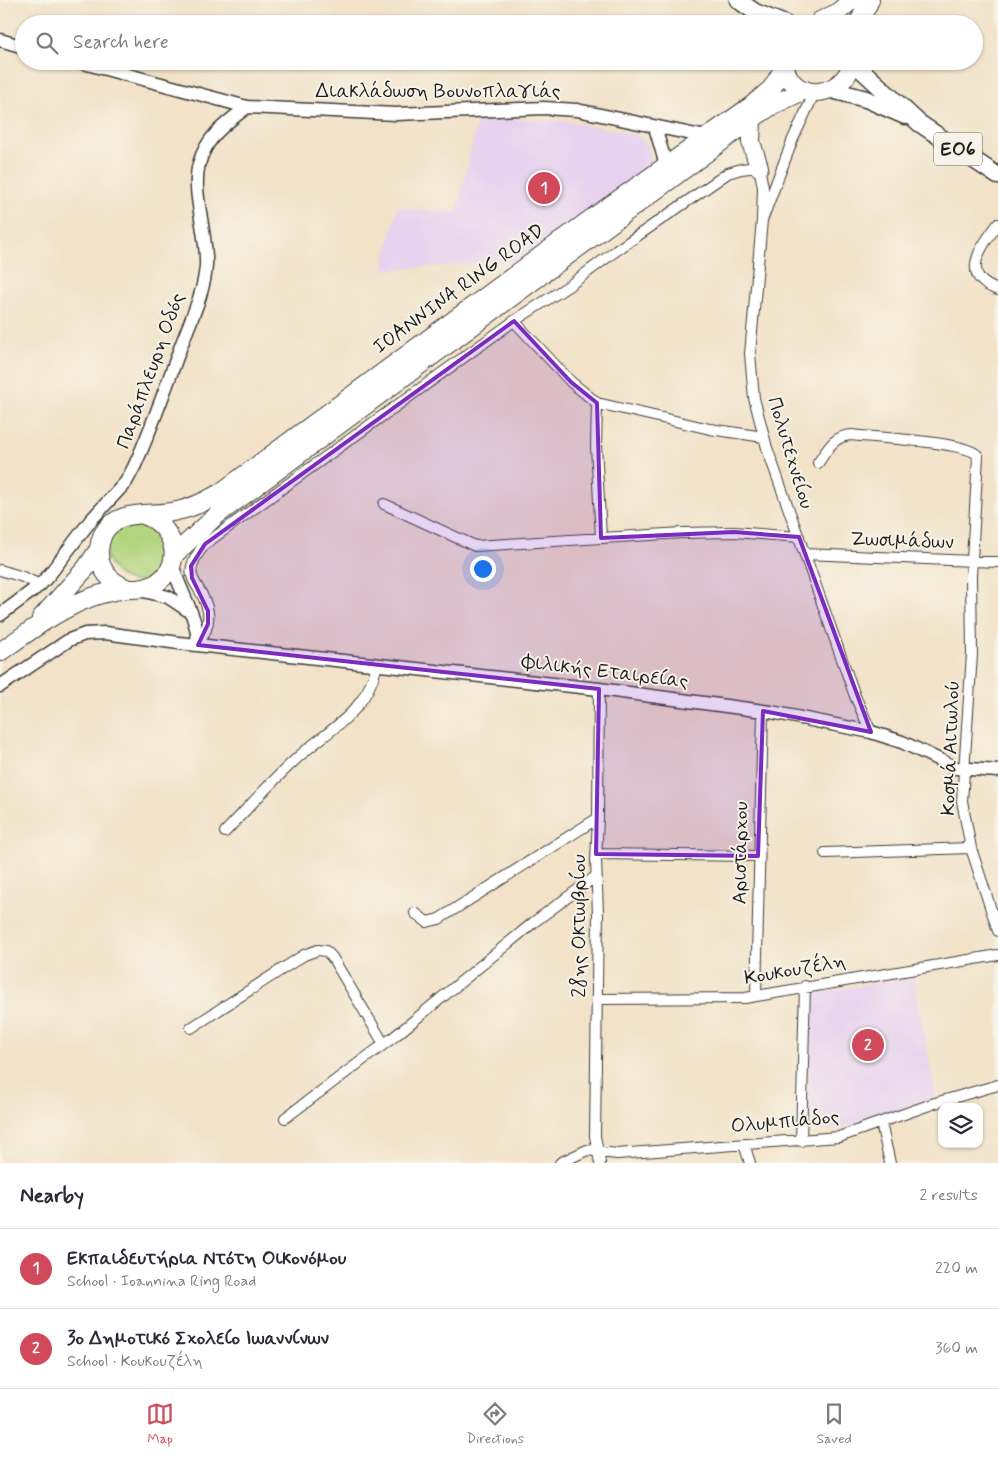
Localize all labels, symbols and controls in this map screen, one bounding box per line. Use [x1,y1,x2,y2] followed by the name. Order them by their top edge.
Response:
[15,15,983,70] search box
[33,29,61,57] icon: search
[73,30,169,55] text: Search here
[316,78,561,105] street label: Διακλάδωση Βουνοπλαγιάς
[934,132,982,166] road number: ΕΟ6
[528,169,560,207] pin: 1
[368,218,550,360] street label: IOANNINA RING ROAD
[110,289,192,453] street label: Παράπλευρη Οδός
[760,394,820,512] street label: Πολυτεχνείου
[850,526,954,556] street label: Ζωσιμάδων
[470,556,496,582] your location
[519,648,690,696] street label: Φιλικής Εταιρείας
[935,680,967,816] street label: Κοσμά Αιτωλού
[727,801,755,905] street label: Αριστάρχου
[566,854,593,998] street label: 28ης Οκτωβρίου
[742,948,848,992] street label: Κουκουζέλη
[852,1026,884,1064] pin: 2
[938,1103,983,1148] map controls
[938,1103,983,1148] button: layers
[730,1104,841,1140] street label: Ολυμπιάδος
[20,1182,84,1210] text: Nearby
[920,1185,978,1206] text: 2 results
[67,1246,346,1271] text: Εκπαιδευτήρια Ντότη Οικονόμου
[32,1258,40,1279] text: 1
[935,1258,978,1279] text: 220 m
[67,1271,256,1292] text: School · Ioannina Ring Road
[67,1326,329,1351] text: 3ο Δημοτικό Σχολείο Ιωαννίνων
[32,1338,40,1359] text: 2
[935,1338,978,1359] text: 360 m
[67,1351,203,1372] text: School · Κουκουζέλη
[146,1400,174,1448] tab: Map
[467,1400,524,1448] tab: Directions
[816,1400,852,1448] tab: Saved

